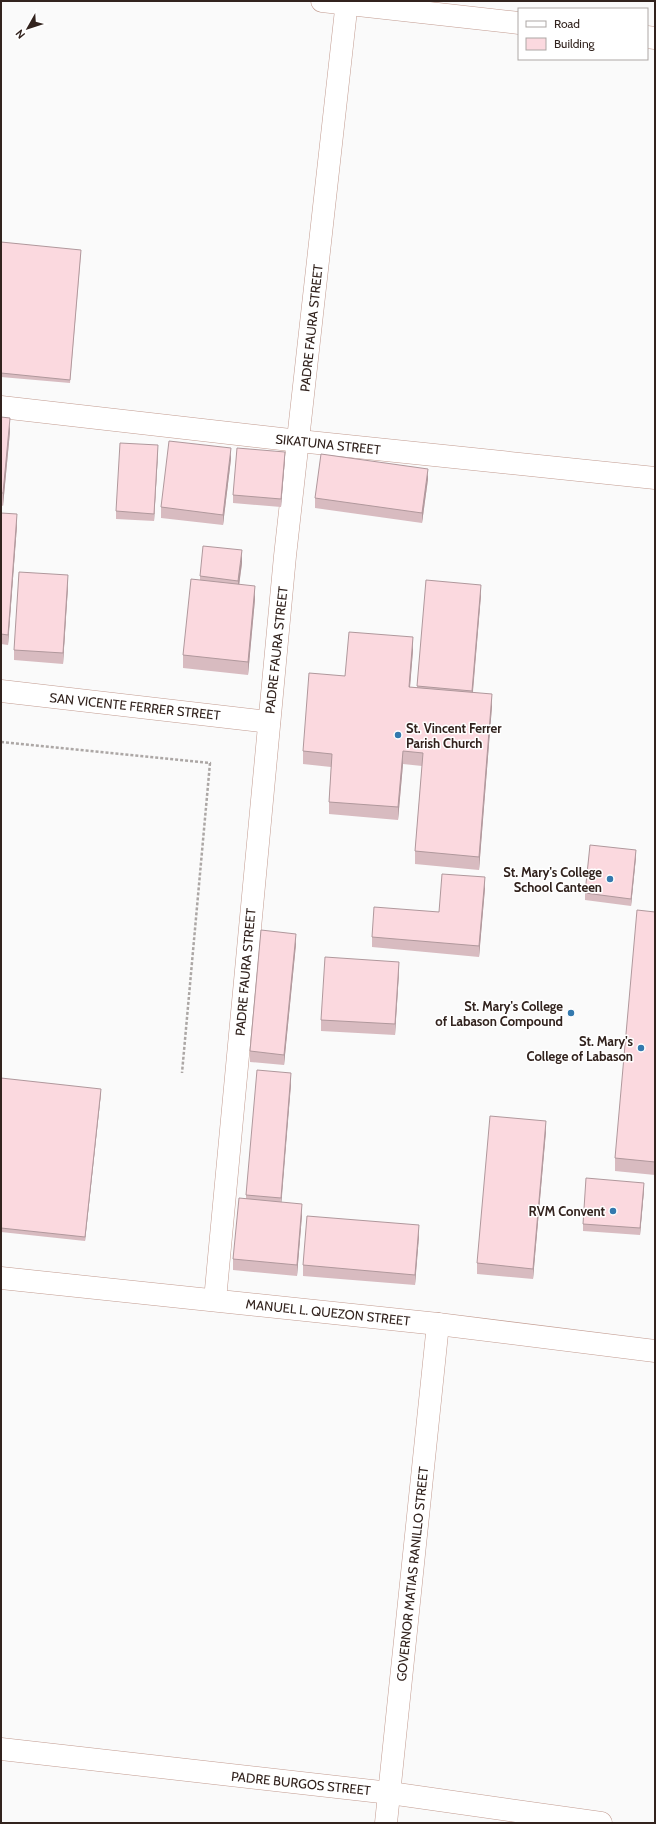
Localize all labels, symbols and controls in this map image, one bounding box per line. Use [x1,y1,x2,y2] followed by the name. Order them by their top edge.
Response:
[8,8,48,48] north arrow
[518,8,648,60] legend
[554,16,580,31] text: Road
[12,27,28,42] text: N
[554,36,596,51] text: Building
[296,263,326,393] street label: PADRE FAURA STREET
[275,431,381,457] street label: SIKATUNA STREET
[261,585,291,715] street label: PADRE FAURA STREET
[49,689,221,723] street label: SAN VICENTE FERRER STREET
[406,720,502,751] place label: St. Vincent Ferrer Parish Church
[393,730,403,740] marker: St. Vincent Ferrer Parish Church
[503,864,602,895] place label: St. Mary's College School Canteen
[605,874,615,884] marker: St. Mary's College School Canteen
[231,907,259,1037] street label: PADRE FAURA STREET
[435,998,563,1029] place label: St. Mary's College of Labason Compound
[566,1008,576,1018] marker: St. Mary's College of Labason Compound
[527,1033,633,1064] place label: St. Mary's College of Labason
[636,1043,646,1053] marker: St. Mary's College of Labason
[529,1203,606,1219] place label: RVM Convent
[608,1206,618,1216] marker: RVM Convent
[245,1295,411,1329] street label: MANUEL L. QUEZON STREET
[393,1466,431,1682] street label: GOVERNOR MATIAS RANILLO STREET
[230,1768,372,1798] street label: PADRE BURGOS STREET

